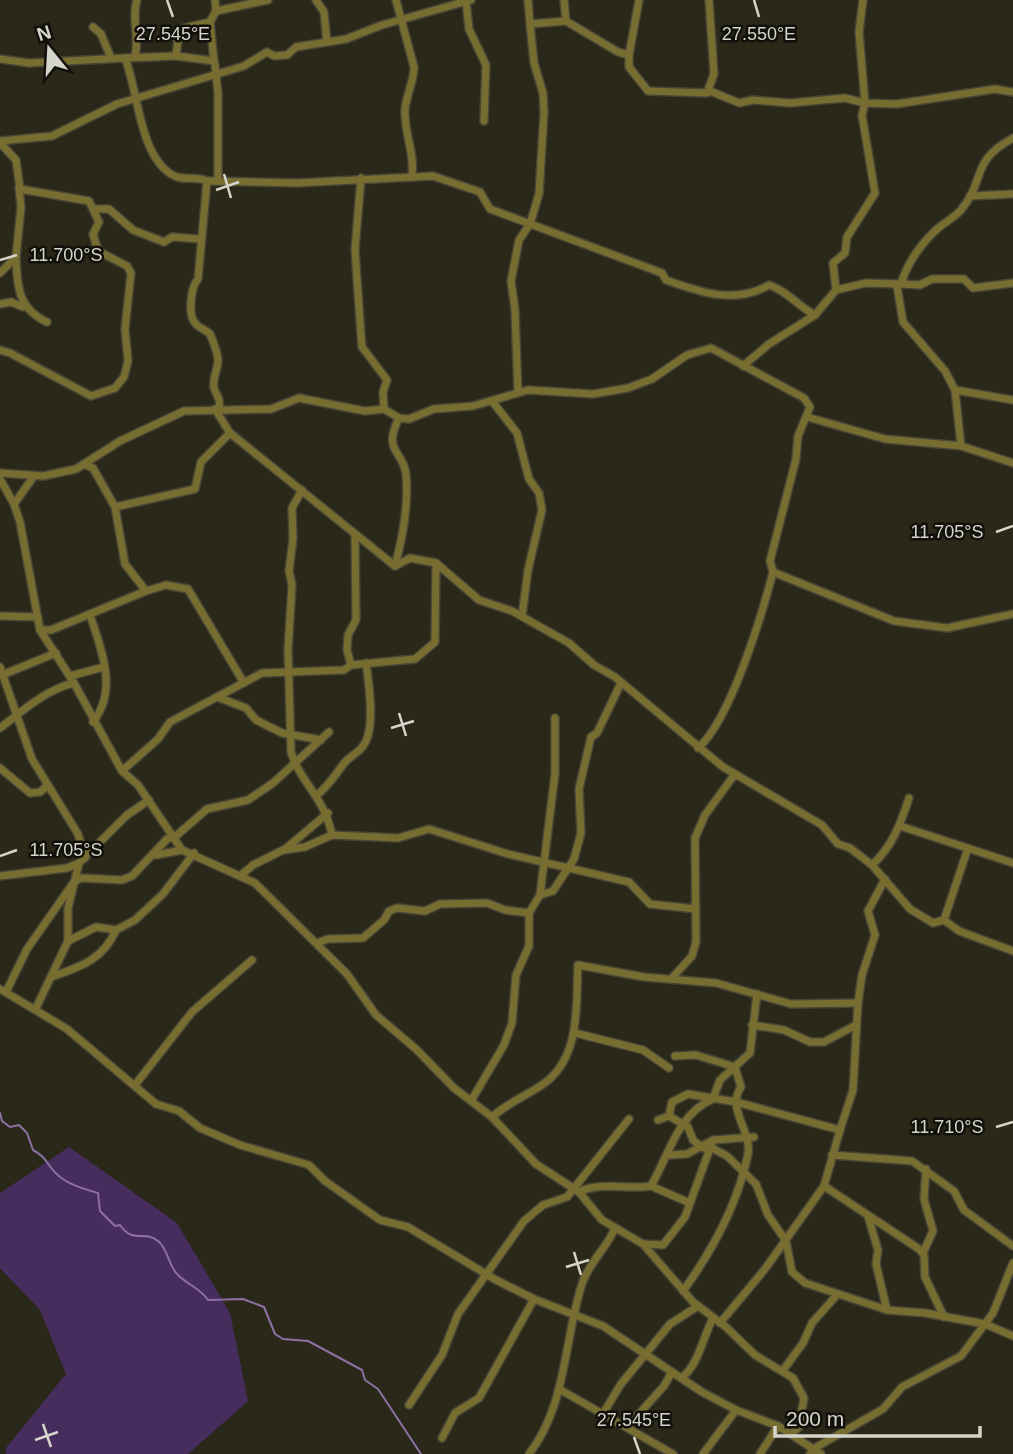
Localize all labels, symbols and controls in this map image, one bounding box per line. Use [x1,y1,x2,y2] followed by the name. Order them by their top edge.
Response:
[14,14,84,84] north arrow
[34,21,54,45] text: N
[136,24,210,44] text: 27.545°E
[722,24,796,44] text: 27.550°E
[30,245,102,265] text: 11.700°S
[911,522,983,542] text: 11.705°S
[30,840,102,860] text: 11.705°S
[911,1117,983,1137] text: 11.710°S
[775,1394,980,1438] scale bar
[786,1407,844,1430] text: 200 m
[597,1410,671,1430] text: 27.545°E

